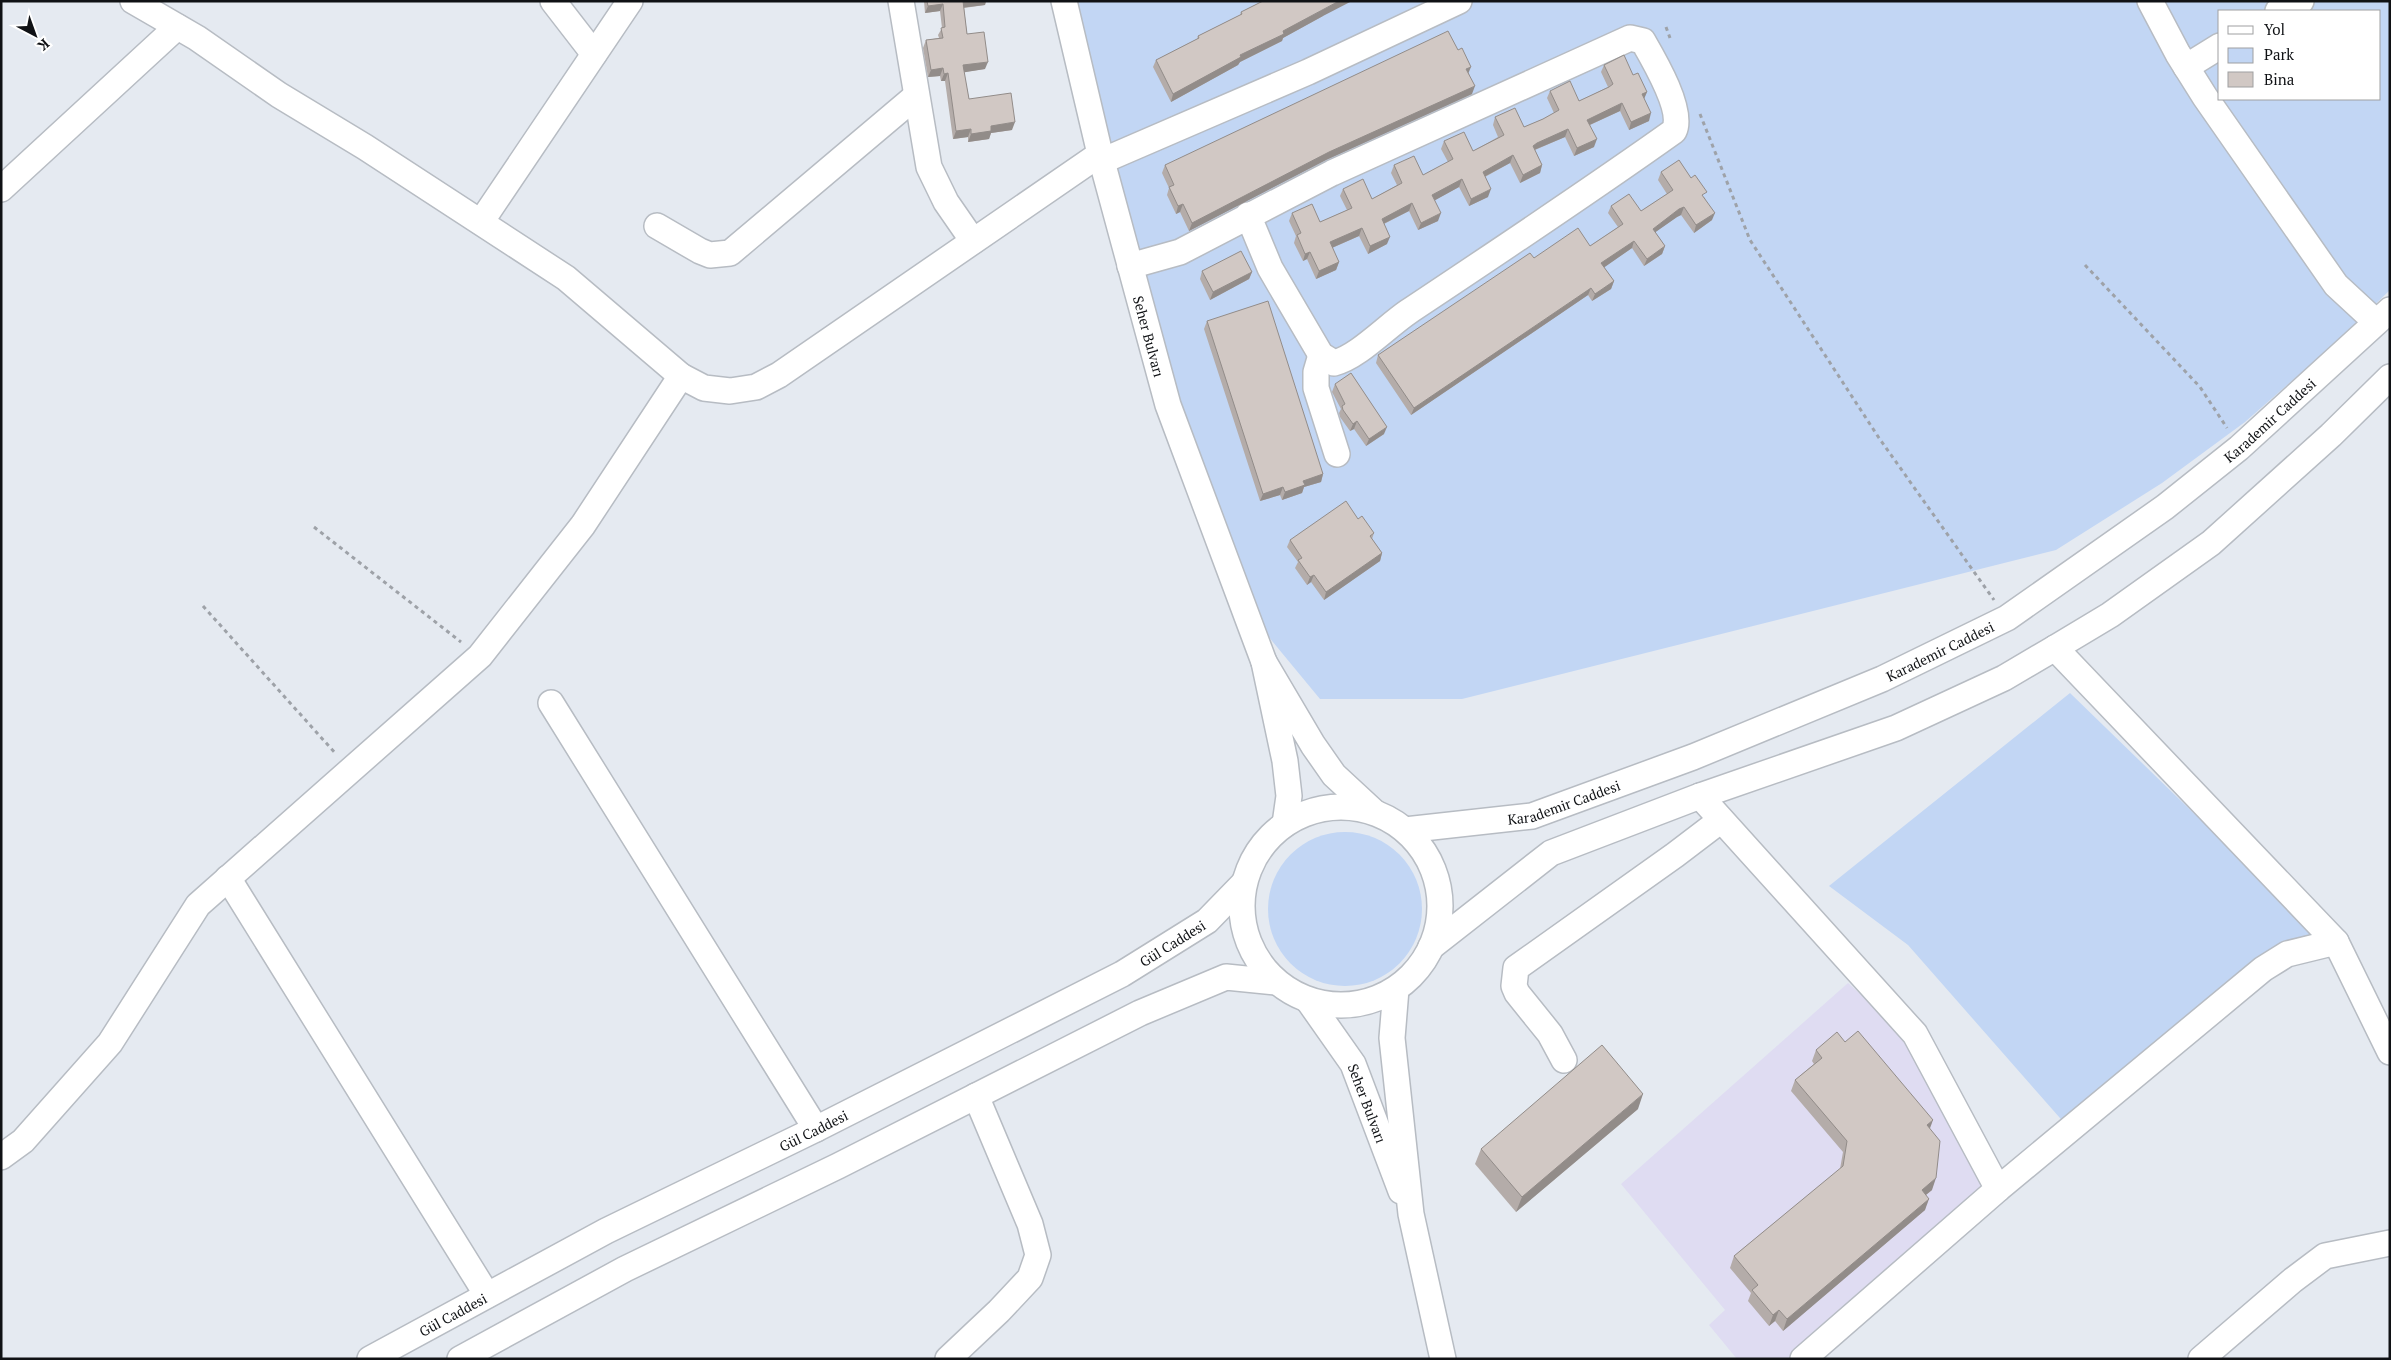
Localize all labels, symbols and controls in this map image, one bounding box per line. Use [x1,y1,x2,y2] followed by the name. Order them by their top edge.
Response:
[10,10,60,60] north arrow
[2218,10,2381,100] legend
[2264,19,2285,39] text: Yol
[34,35,54,56] text: K
[2264,44,2294,64] text: Park
[2264,69,2295,89] text: Bina
[1129,294,1169,379] street label: Seher Bulvarı
[2220,373,2319,466] street label: Karademir Caddesi
[1883,616,1997,685] street label: Karademir Caddesi
[1507,775,1623,828] street label: Karademir Caddesi
[1136,915,1209,970] street label: Gül Caddesi
[1344,1061,1391,1145] street label: Seher Bulvarı
[776,1105,851,1155] street label: Gül Caddesi
[415,1288,490,1340] street label: Gül Caddesi

